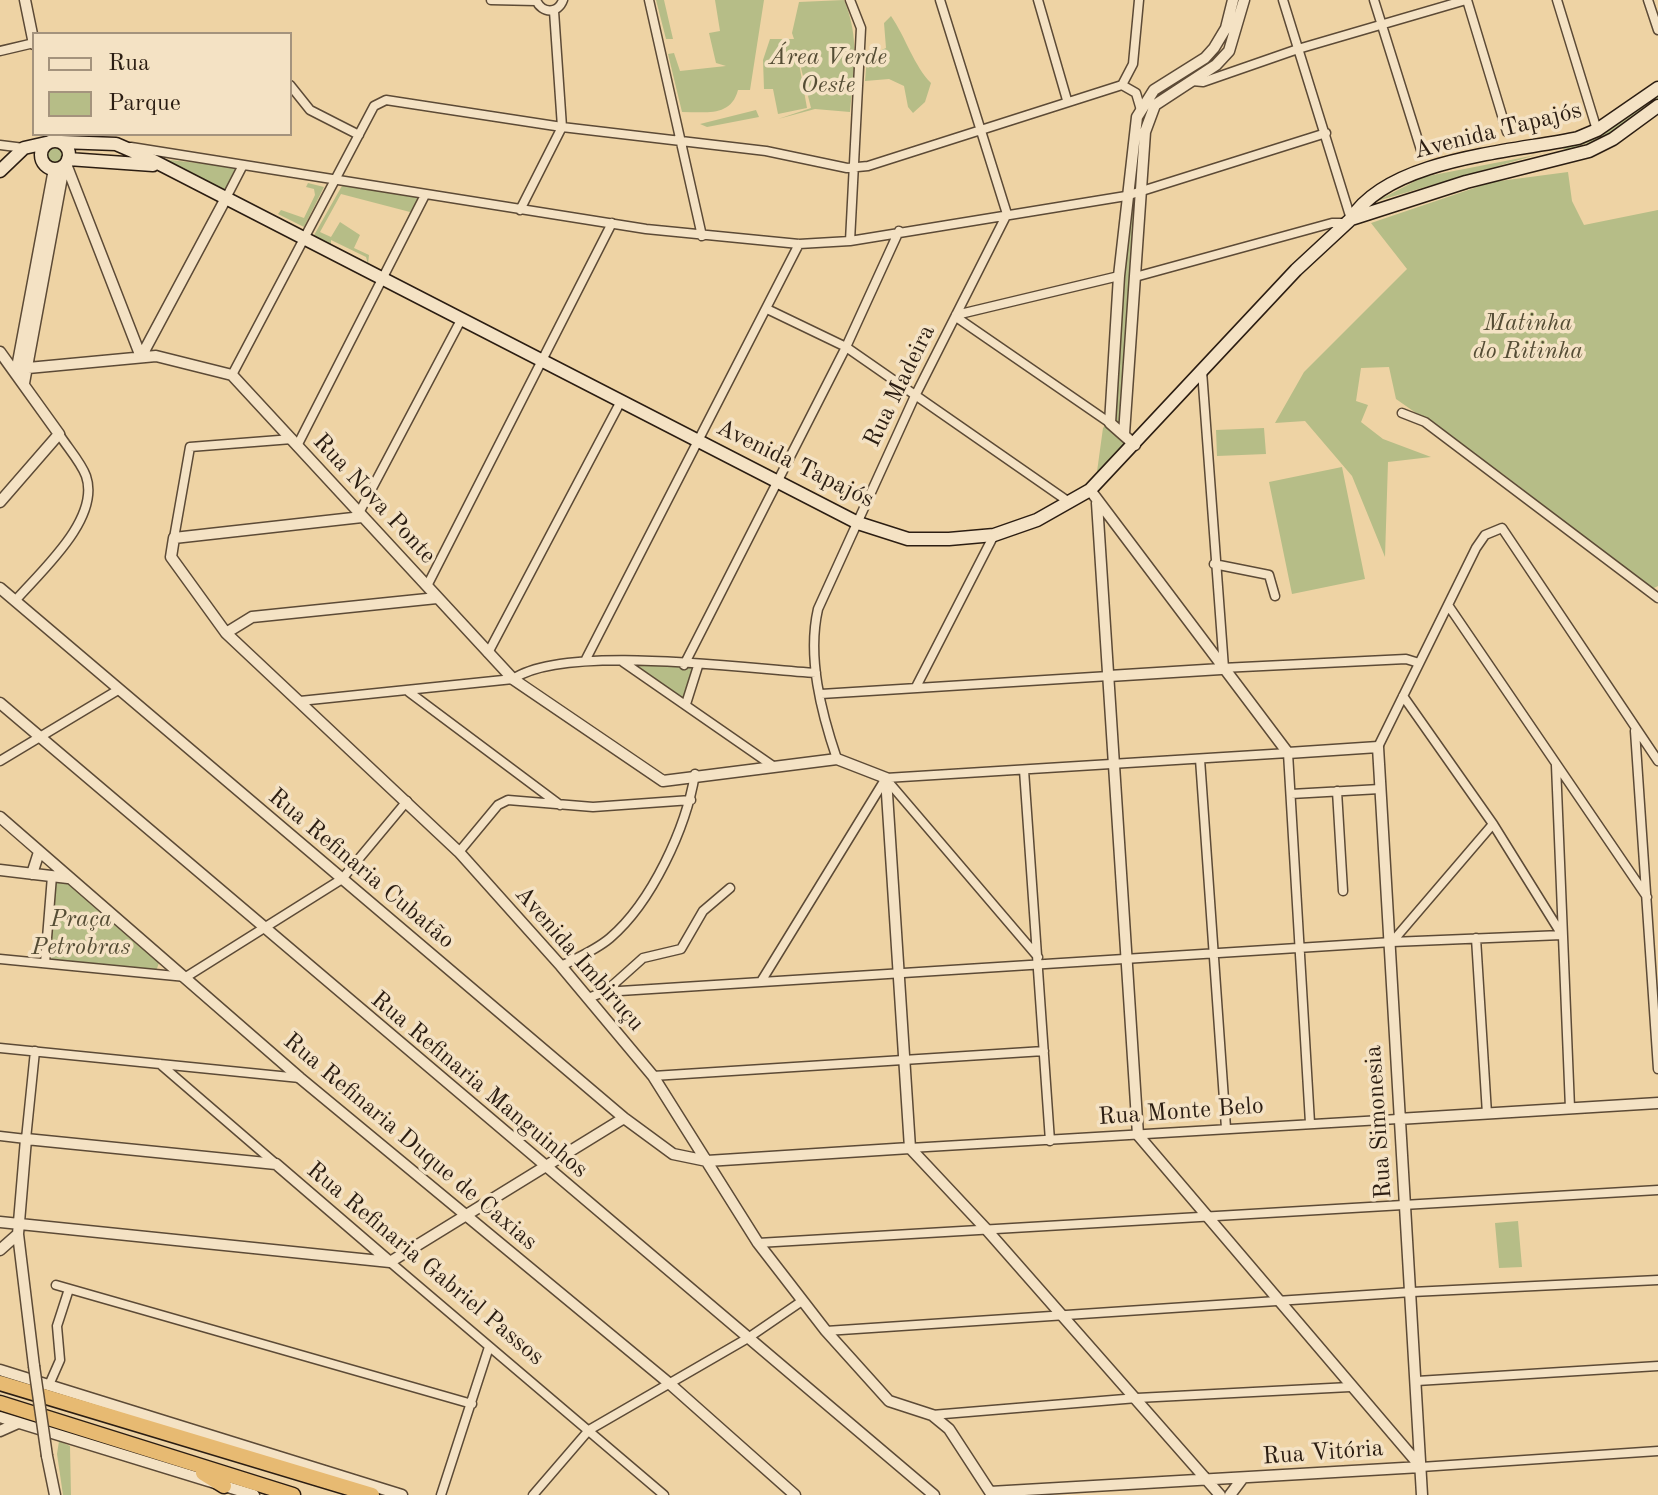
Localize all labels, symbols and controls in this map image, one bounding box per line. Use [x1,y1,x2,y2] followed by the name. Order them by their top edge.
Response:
[32,32,292,136] legend
[769,44,887,100] park label: Área Verde Oeste
[108,52,150,76] text: Rua
[108,92,181,116] text: Parque
[1411,96,1585,166] street label: Avenida Tapajós
[1473,310,1583,366] park label: Matinha do Ritinha
[858,320,942,452] street label: Rua Madeira
[711,413,879,515] street label: Avenida Tapajós
[306,428,442,570] street label: Rua Nova Ponte
[262,783,460,955] street label: Rua Refinaria Cubatão
[508,880,650,1038] street label: Avenida Imbiruçu
[31,906,131,962] park label: Praça Petrobras
[365,986,593,1184] street label: Rua Refinaria Manguinhos
[277,1027,543,1257] street label: Rua Refinaria Duque de Caxias
[1359,1044,1399,1200] street label: Rua Simonesia
[1097,1092,1265,1132] street label: Rua Monte Belo
[300,1156,550,1372] street label: Rua Refinaria Gabriel Passos
[1262,1434,1384,1472] street label: Rua Vitória

